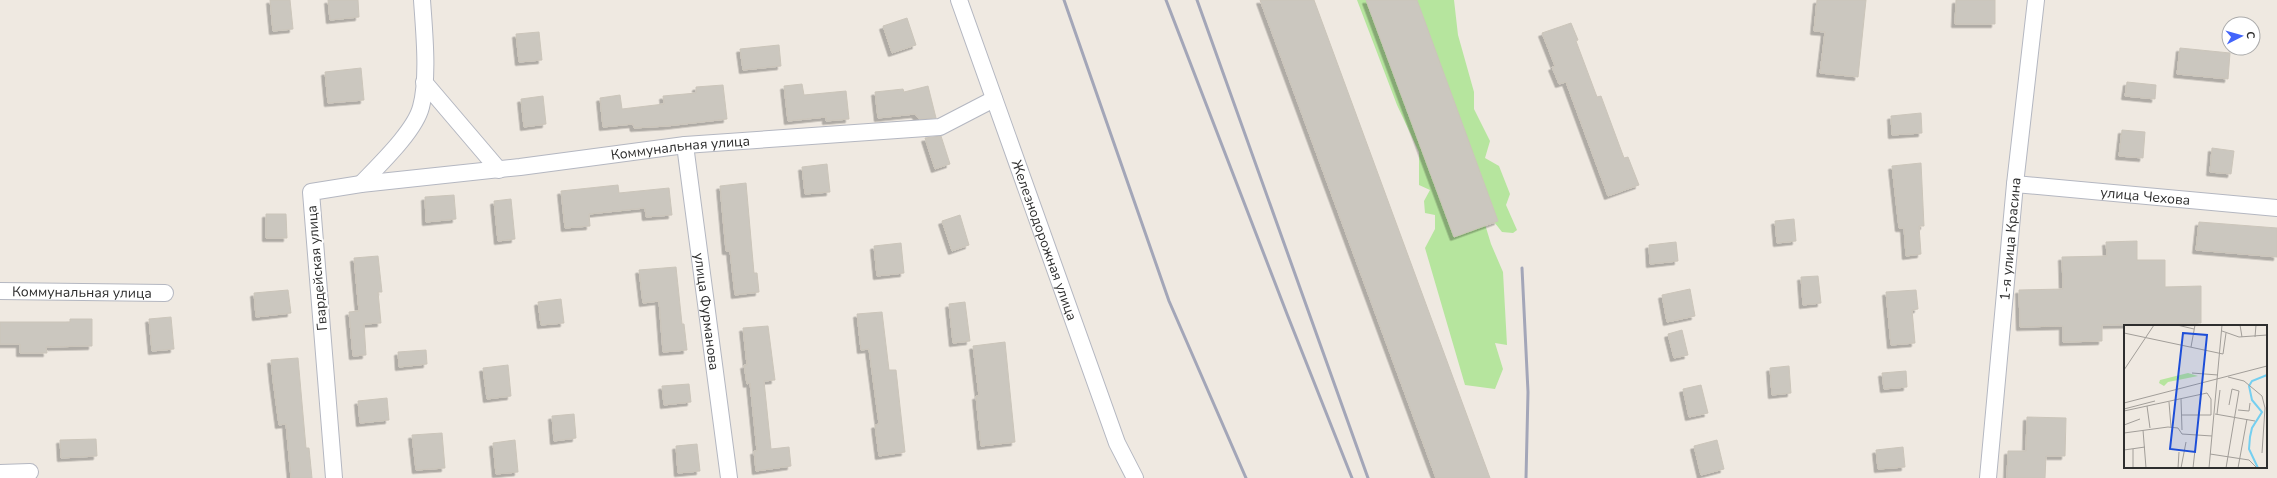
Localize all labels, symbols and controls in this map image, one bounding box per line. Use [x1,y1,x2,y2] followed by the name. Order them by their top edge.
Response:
[2221,16,2261,56] north arrow
[2243,31,2258,40] text: С
[609,131,751,164] street label: Коммунальная улица
[1007,157,1082,323] street label: Железнодорожная улица
[1995,176,2025,301] street label: 1-я улица Красина
[2100,182,2191,210] street label: улица Чехова
[302,205,332,331] street label: Гвардейская улица
[690,252,724,371] street label: улица Фурманова
[12,282,152,302] street label: Коммунальная улица
[2124,325,2267,468] inset map

